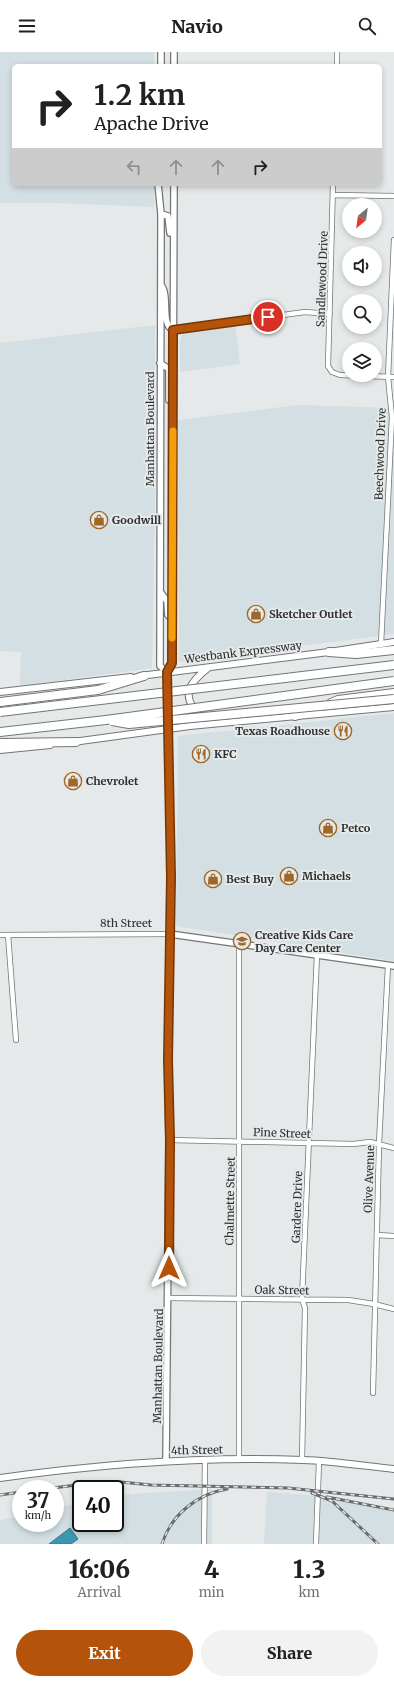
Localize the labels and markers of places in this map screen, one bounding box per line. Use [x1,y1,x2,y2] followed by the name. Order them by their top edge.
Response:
[251,300,285,334] pin
[89,510,109,530] shop icon: Goodwill
[112,513,162,527] place label: Goodwill
[246,604,266,624] shop icon: Sketcher Outlet
[269,607,353,621] place label: Sketcher Outlet
[333,721,353,741] restaurant icon: Texas Roadhouse
[235,724,330,738] place label: Texas Roadhouse
[191,744,211,764] restaurant icon: KFC
[214,747,236,761] place label: KFC
[63,771,83,791] shop icon: Chevrolet
[86,774,139,788] place label: Chevrolet
[318,818,338,838] shop icon: Petco
[341,821,371,835] place label: Petco
[279,866,299,886] shop icon: Michaels
[203,869,223,889] shop icon: Best Buy
[302,869,351,883] place label: Michaels
[226,872,274,886] place label: Best Buy
[255,928,353,955] place label: Creative Kids Care Day Care Center
[232,931,252,951] school or university icon: Creative Kids Care Day Care Center

